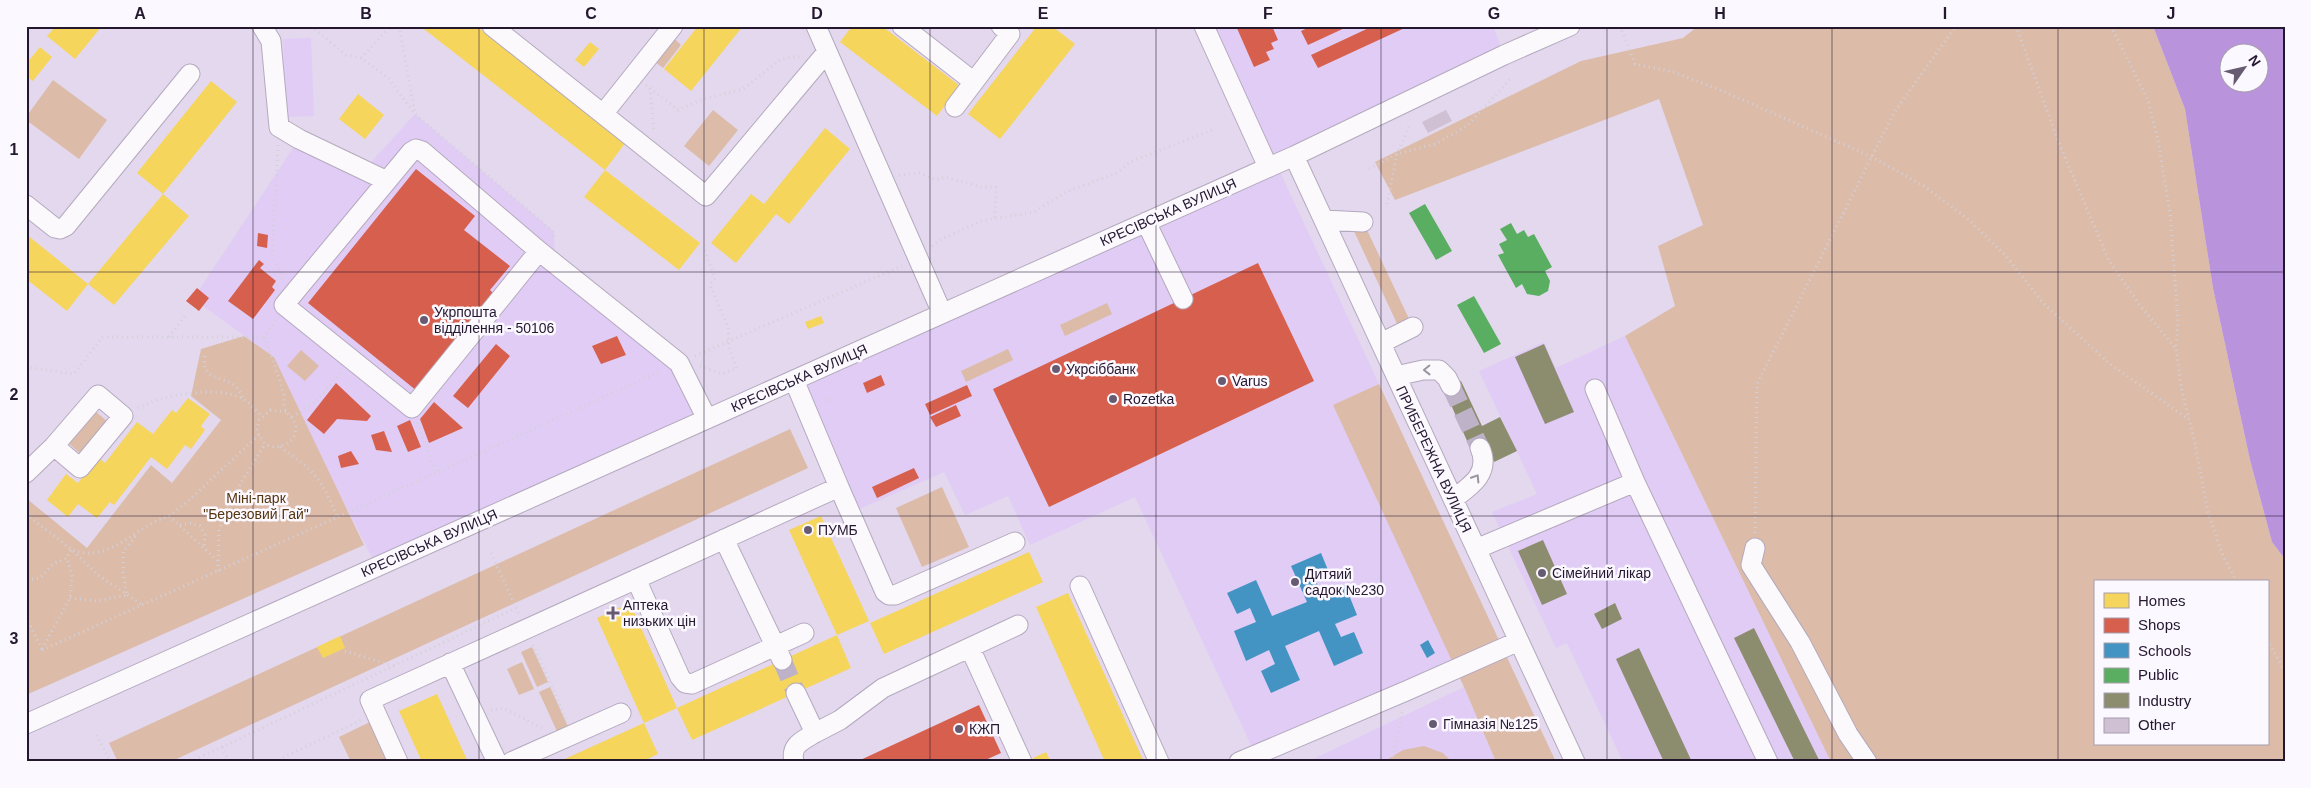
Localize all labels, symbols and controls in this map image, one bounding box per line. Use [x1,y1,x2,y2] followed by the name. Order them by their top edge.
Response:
[134,5,146,22] text: A
[360,5,372,22] text: B
[585,5,597,22] text: C
[811,5,823,22] text: D
[1038,5,1049,22] text: E
[1263,5,1273,22] text: F
[1488,5,1500,22] text: G
[1714,5,1726,22] text: H
[1943,5,1947,22] text: I
[2167,5,2175,22] text: J
[2218,42,2268,92] north arrow
[2245,52,2264,69] text: N
[10,141,19,158] text: 1
[1097,175,1239,249] street label: КРЕСІВСЬКА ВУЛИЦЯ
[434,304,555,336] place label: Укрпошта відділення - 50106
[418,314,430,326] marker: Укрпошта відділення - 50106
[728,341,870,415] street label: КРЕСІВСЬКА ВУЛИЦЯ
[1066,361,1137,377] place label: Укрсіббанк
[1050,363,1062,375] marker: Укрсіббанк
[1423,365,1431,376] one-way arrow
[1232,373,1268,389] place label: Varus
[1216,375,1228,387] marker: Varus
[1393,383,1475,535] street label: ПРИБЕРЕЖНА ВУЛИЦЯ
[10,386,19,403] text: 2
[1123,391,1175,407] place label: Rozetka
[1107,393,1119,405] marker: Rozetka
[1470,474,1480,483] one-way arrow
[203,490,309,522] park label: Міні-парк "Березовий Гай"
[358,506,500,580] street label: КРЕСІВСЬКА ВУЛИЦЯ
[818,522,858,538] place label: ПУМБ
[802,524,814,536] marker: ПУМБ
[1552,565,1651,581] place label: Сімейний лікар
[1305,566,1384,598] place label: Дитяий садок №230
[1536,567,1548,579] marker: Сімейний лікар
[1289,576,1301,588] marker: Дитяий садок №230
[2094,580,2268,746] legend
[2138,592,2186,609] text: Homes
[623,597,696,629] place label: Аптека низьких цін
[607,607,619,619] marker: Аптека низьких цін
[2138,616,2181,633] text: Shops
[10,630,19,647] text: 3
[2138,642,2191,659] text: Schools
[2138,666,2179,683] text: Public
[2138,692,2192,709] text: Industry
[1443,716,1538,732] place label: Гімназія №125
[2138,716,2176,733] text: Other
[1427,718,1439,730] marker: Гімназія №125
[969,721,1000,737] place label: КЖП
[953,723,965,735] marker: КЖП

